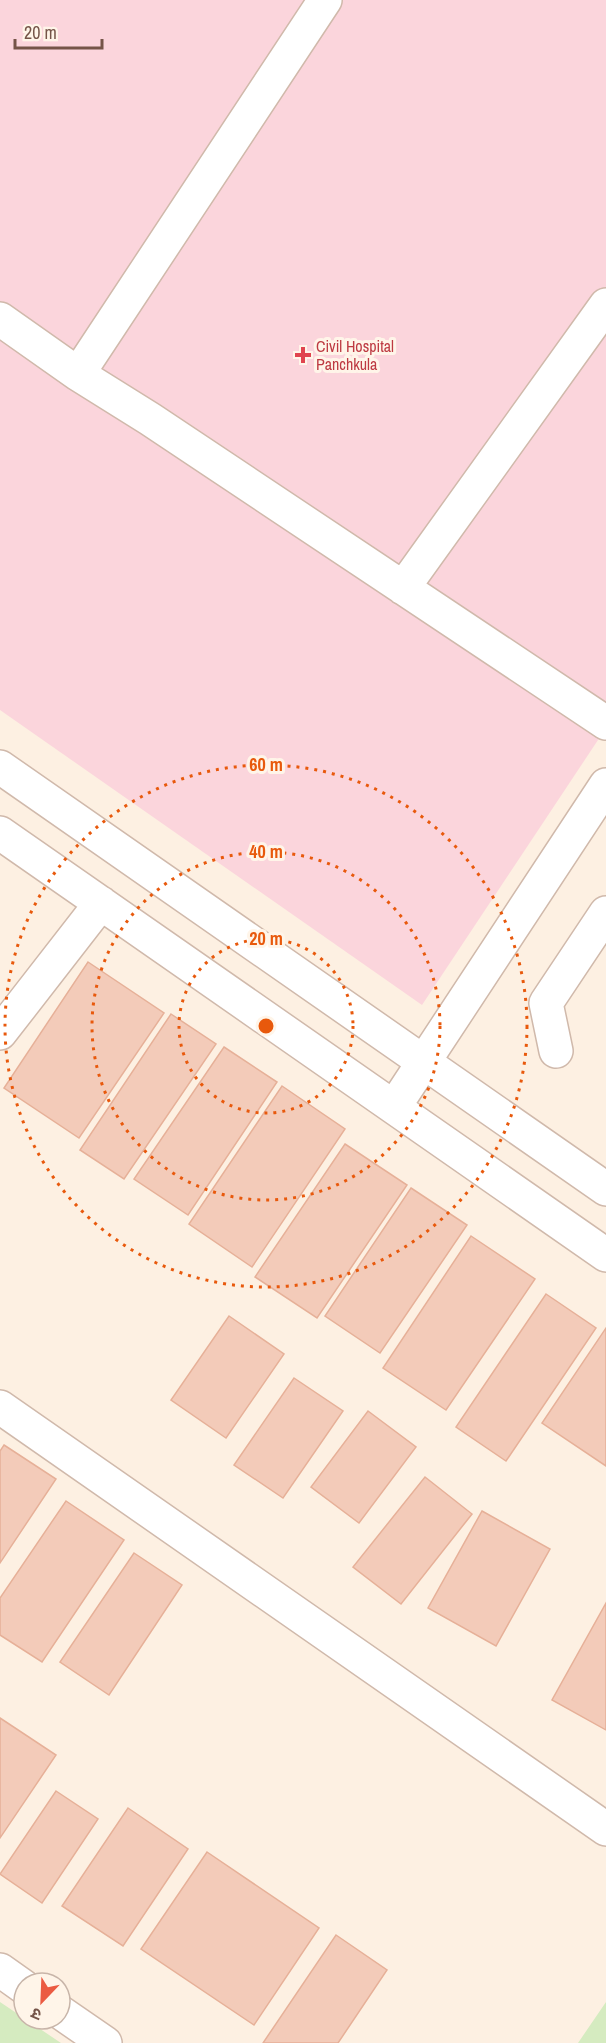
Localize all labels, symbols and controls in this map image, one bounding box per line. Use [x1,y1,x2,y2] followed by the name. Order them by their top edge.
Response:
[15,12,102,50] scale bar
[24,20,57,45] text: 20 m
[316,335,394,375] place label: Civil Hospital Panchkula
[294,346,312,364] marker: Civil Hospital Panchkula
[249,752,283,777] text: 60 m
[249,839,283,864] text: 40 m
[249,926,283,951] text: 20 m
[256,1016,276,1036] centre of rings
[12,1971,72,2031] north arrow
[27,2003,45,2027] text: उ

